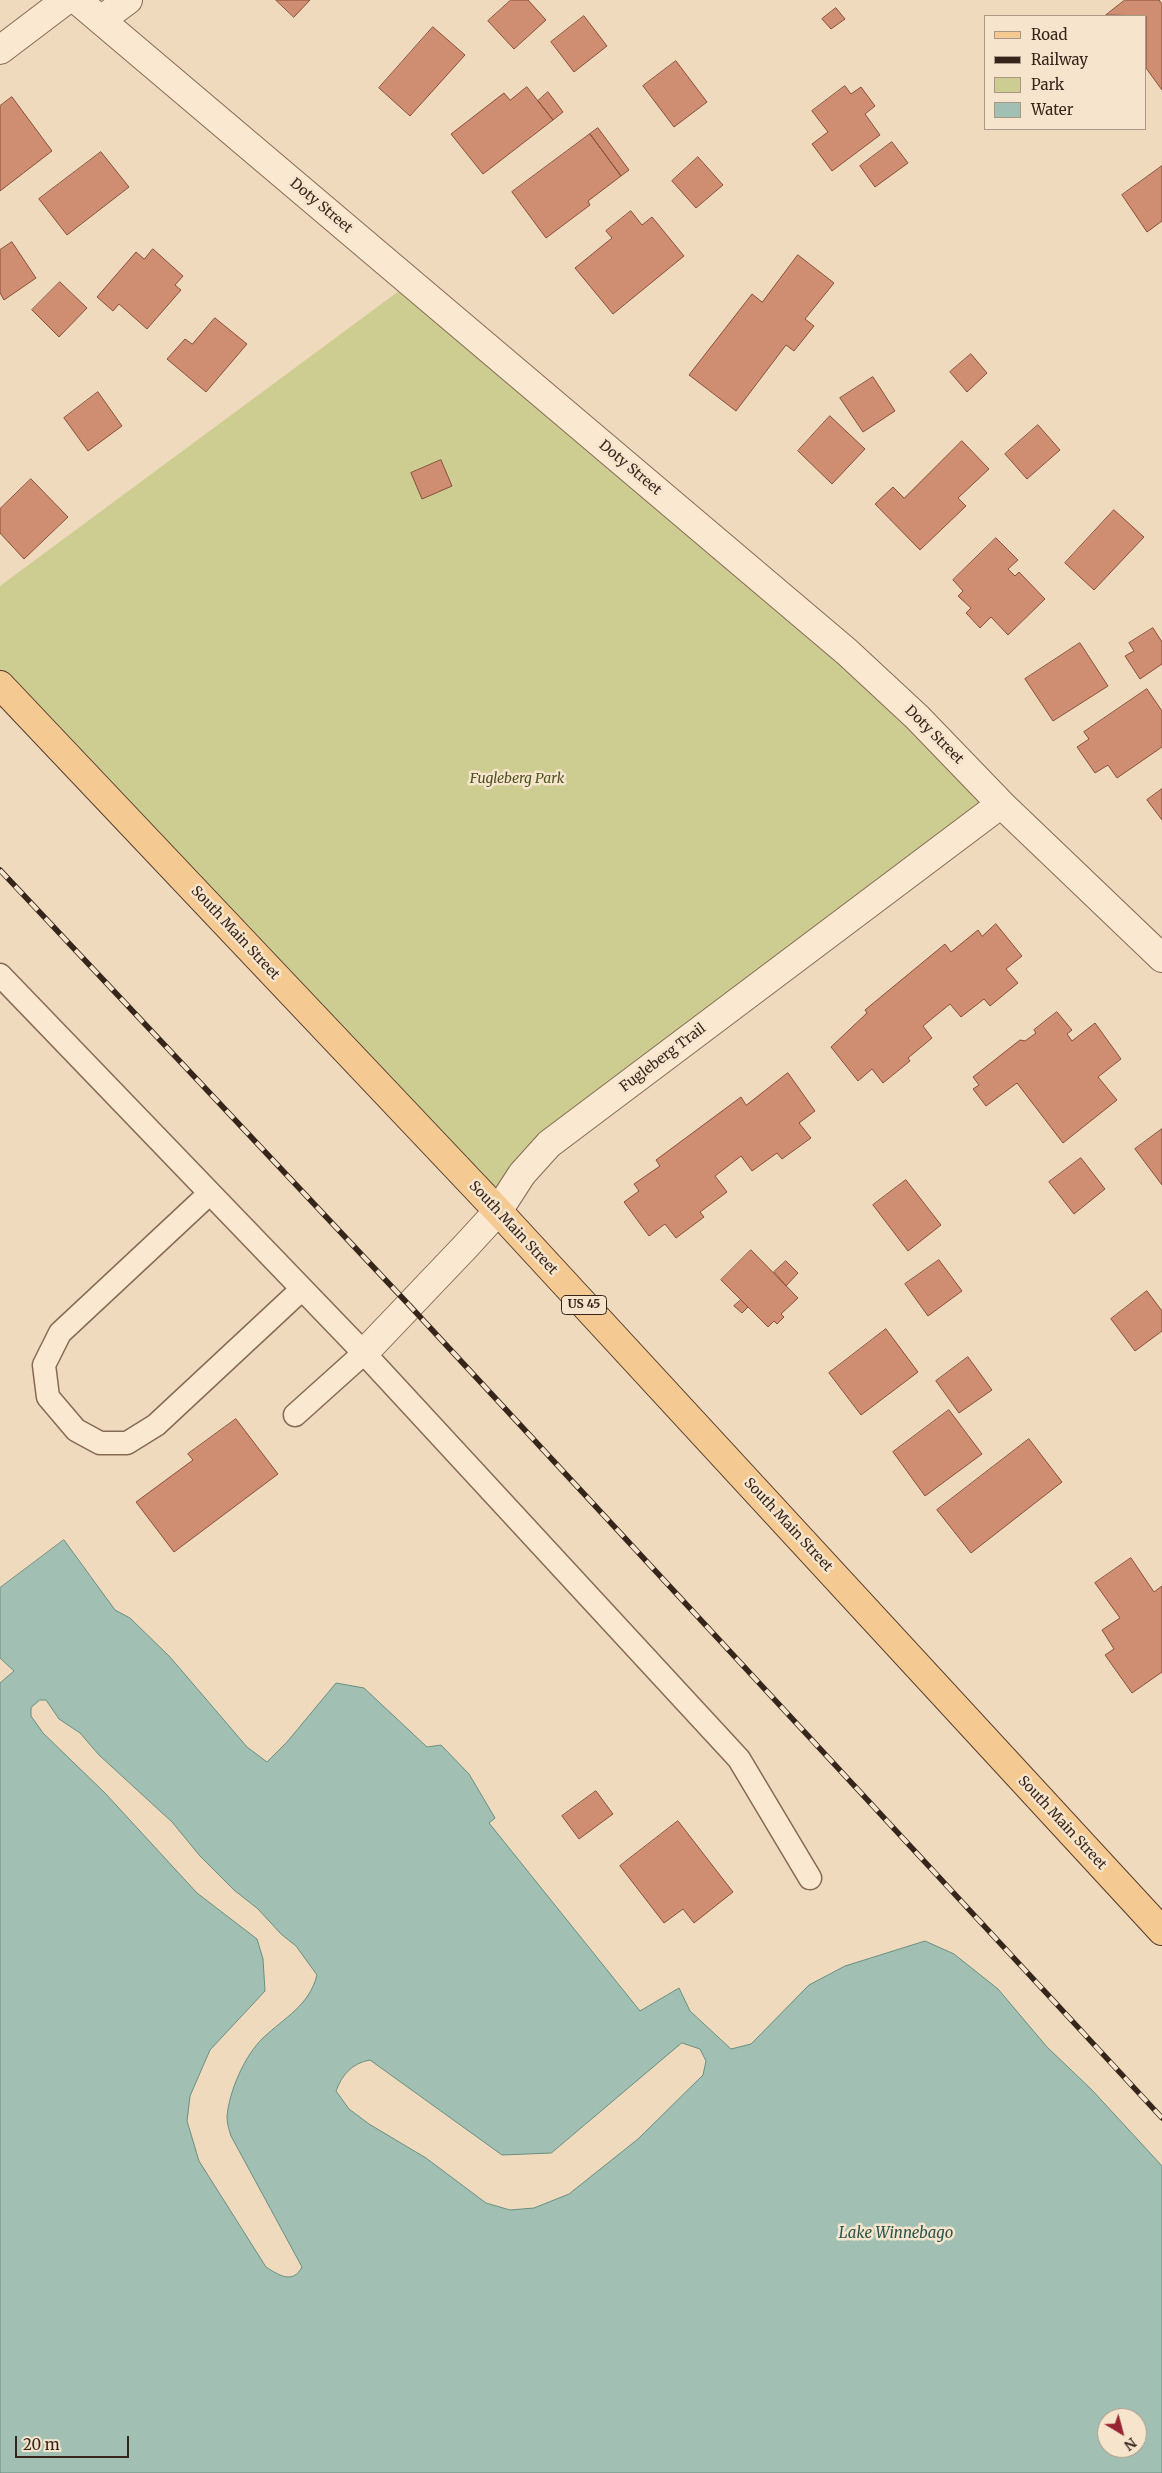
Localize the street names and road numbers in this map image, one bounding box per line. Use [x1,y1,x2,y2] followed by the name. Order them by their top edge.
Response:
[286,175,356,237] street label: Doty Street
[595,437,665,499] street label: Doty Street
[901,702,967,768] street label: Doty Street
[187,883,283,983] street label: South Main Street
[617,1020,709,1096] street label: Fugleberg Trail
[465,1178,561,1278] street label: South Main Street
[562,1296,606,1314] road number: US 45
[740,1475,836,1575] street label: South Main Street
[1014,1773,1110,1873] street label: South Main Street

